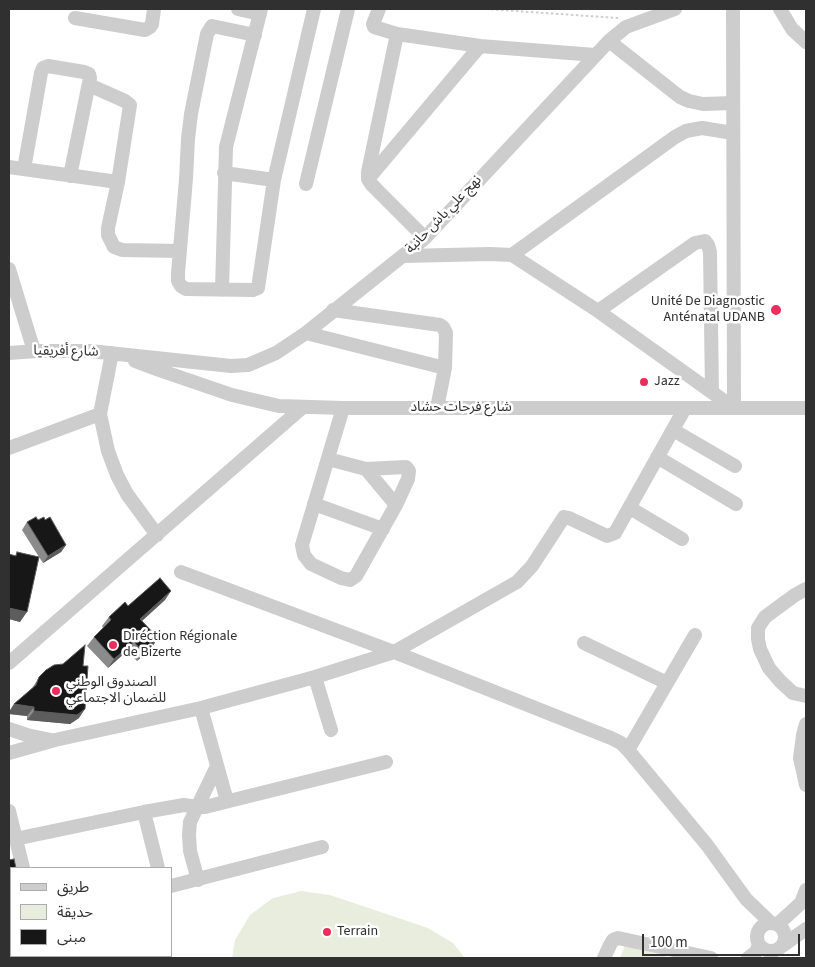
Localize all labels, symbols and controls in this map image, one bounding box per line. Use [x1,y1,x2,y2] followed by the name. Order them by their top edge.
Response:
[402,172,486,258] street label: نهج علي باش حانبة
[651,294,765,326] place label: Unité De Diagnostic Anténatal UDANB
[769,303,783,317] marker: Unité De Diagnostic Anténatal UDANB
[33,343,99,361] street label: شارع أفريقيا
[654,374,680,390] place label: Jazz
[638,376,650,388] marker: Jazz
[410,400,512,416] street label: شارع فرحات حشاد
[123,629,237,662] place label: Diréction Régionale de Bizerte
[107,639,119,651] marker: Diréction Régionale de Bizerte
[66,675,166,708] place label: الصندوق الوطني للضمان الاجتماعي
[50,685,62,697] marker: الصندوق الوطني للضمان الاجتماعي
[10,867,172,957] legend
[57,877,89,898] text: طريق
[57,902,93,923] text: حديقة
[337,924,378,940] place label: Terrain
[645,924,802,956] scale bar
[321,926,333,938] marker: Terrain
[57,927,86,948] text: مبنى
[650,932,688,953] text: 100 m

